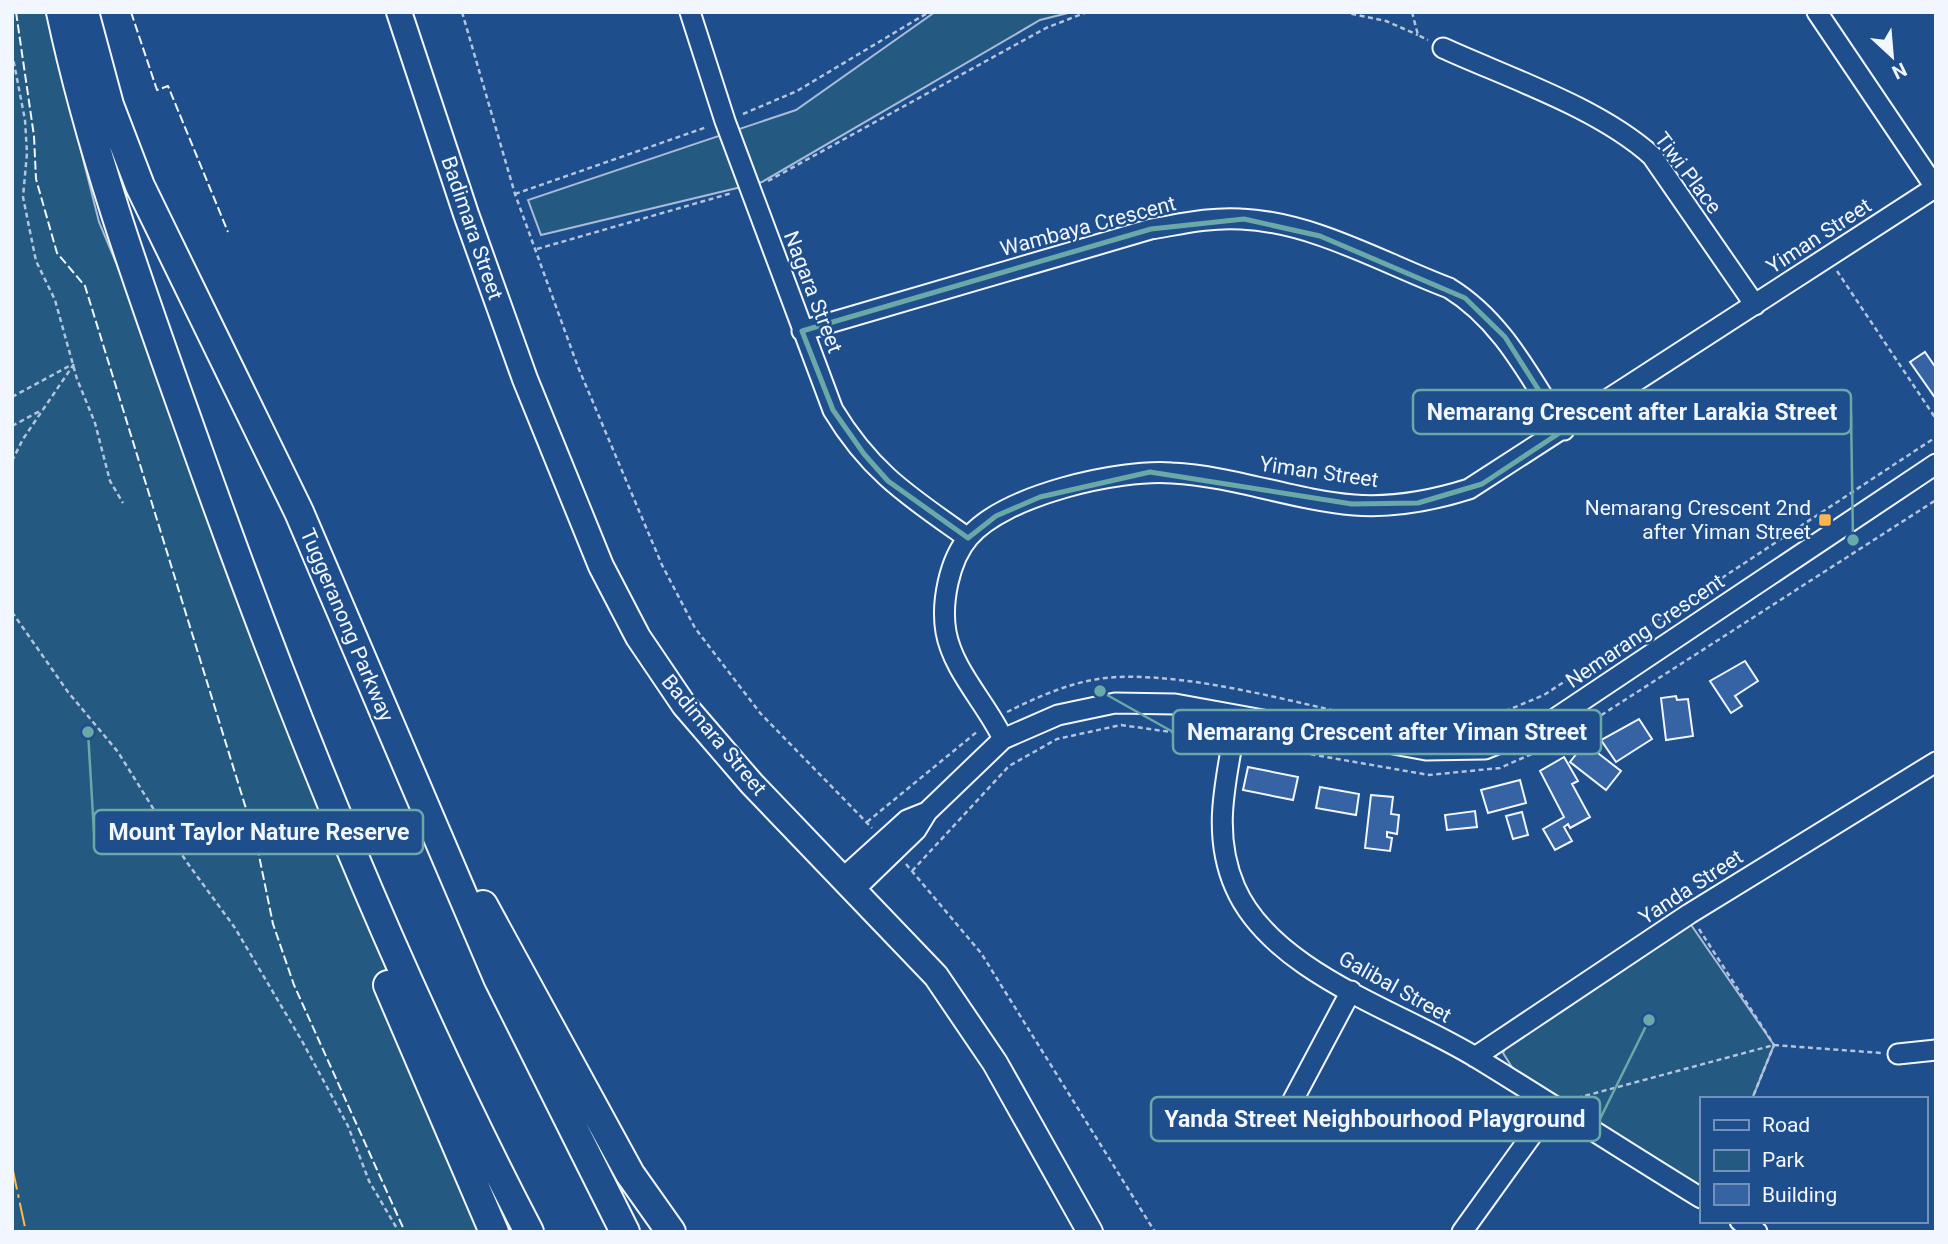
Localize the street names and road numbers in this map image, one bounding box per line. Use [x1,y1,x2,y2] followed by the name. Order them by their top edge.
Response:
[1650,128,1726,218] street label: Tiwi Place
[436,153,508,303] street label: Badimara Street
[998,191,1179,261] street label: Wambaya Crescent
[1762,193,1876,279] street label: Yiman Street
[779,228,847,356] street label: Nagara Street
[1258,452,1380,492] street label: Yiman Street
[295,525,399,725] street label: Tuggeranong Parkway
[1561,569,1729,693] street label: Nemarang Crescent
[657,670,771,800] street label: Badimara Street
[1635,845,1747,929] street label: Yanda Street
[1335,946,1456,1028] street label: Galibal Street

